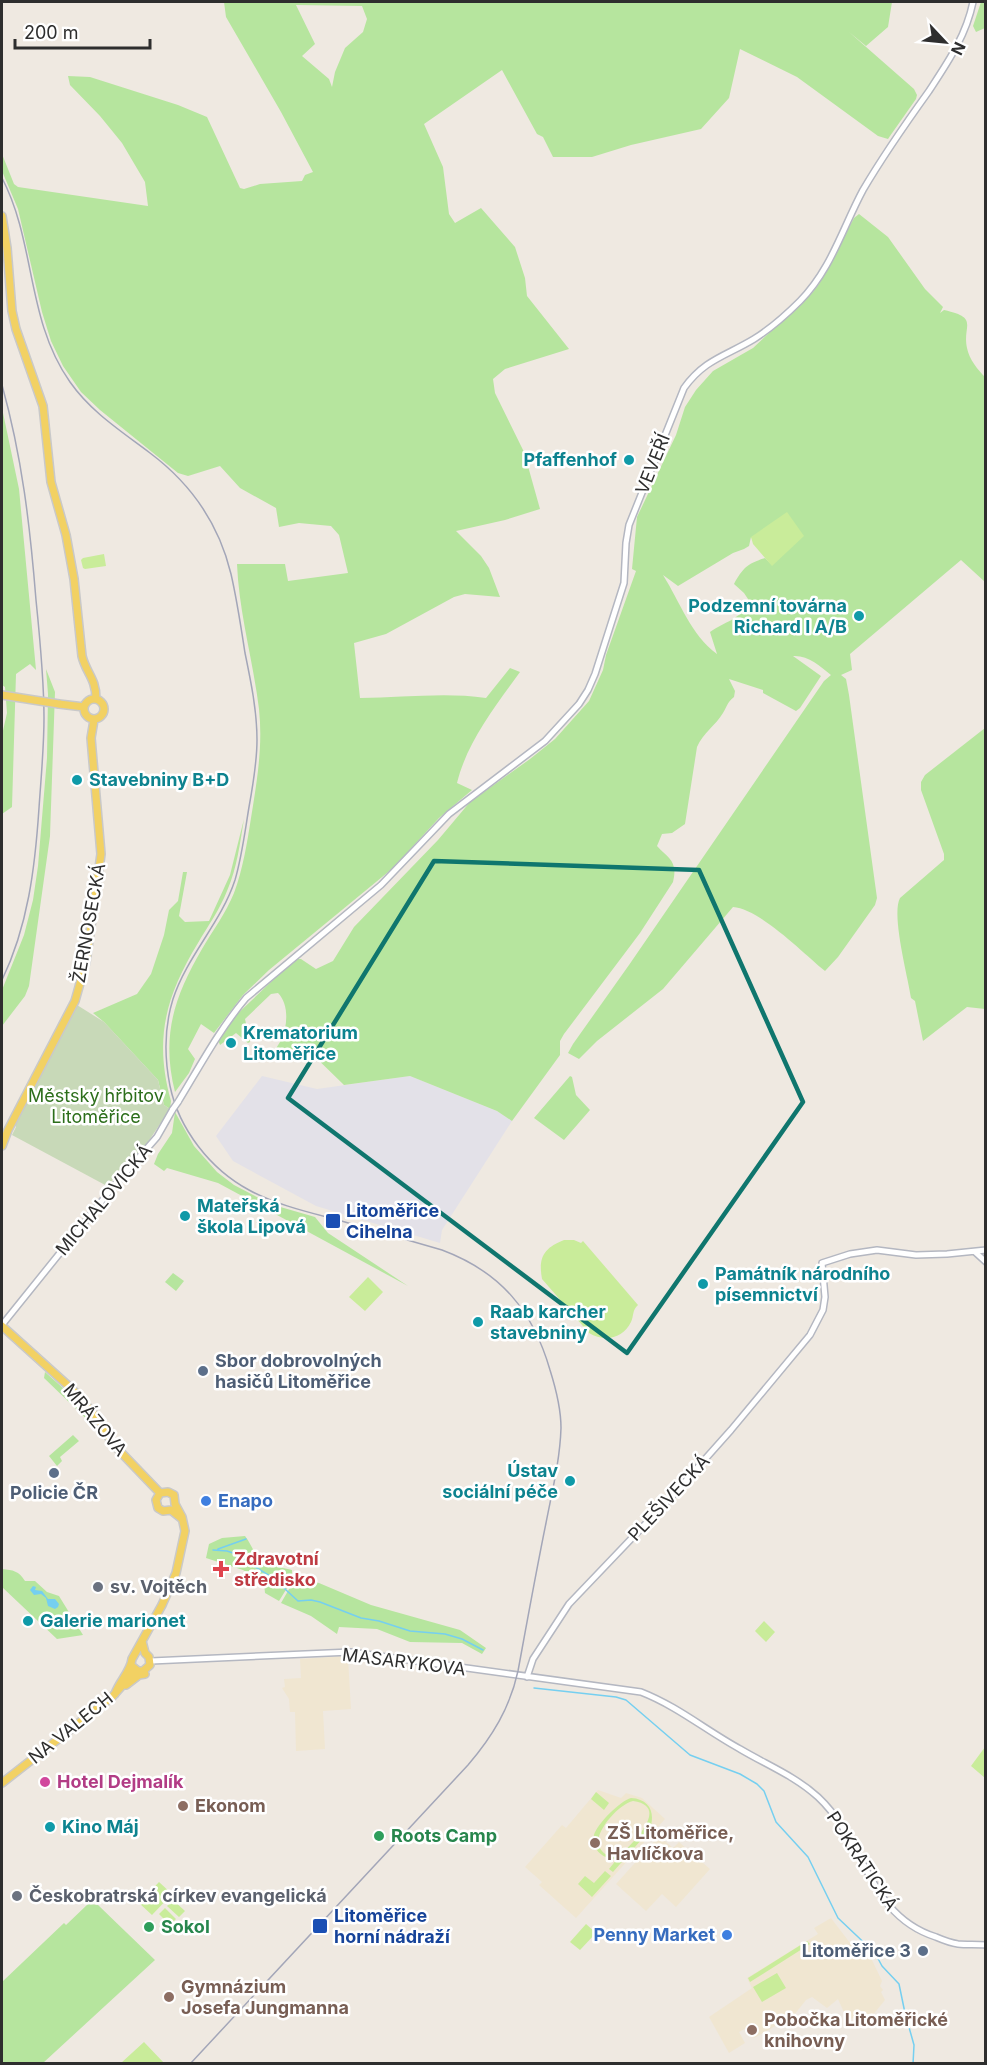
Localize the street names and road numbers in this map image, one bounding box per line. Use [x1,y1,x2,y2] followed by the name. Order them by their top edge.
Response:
[630,430,674,497] street label: VEVEŘÍ
[67,861,109,984] street label: ŽERNOSECKÁ
[51,1140,156,1259] street label: MICHALOVICKÁ
[59,1379,132,1460] street label: MRÁZOVA
[623,1450,714,1545] street label: PLEŠIVECKÁ
[341,1644,467,1679] street label: MASARYKOVA
[24,1687,117,1768] street label: NA VALECH
[823,1807,903,1914] street label: POKRATICKÁ

